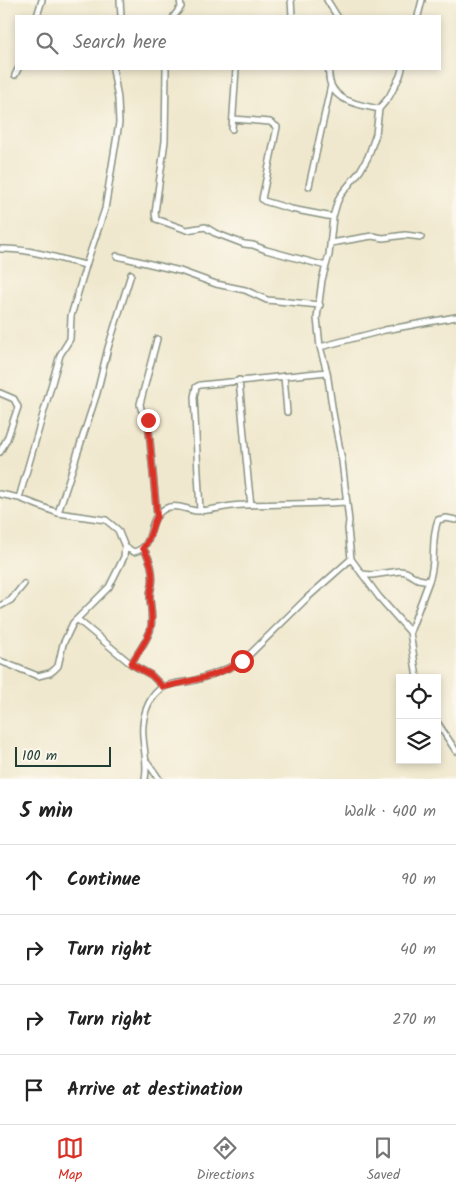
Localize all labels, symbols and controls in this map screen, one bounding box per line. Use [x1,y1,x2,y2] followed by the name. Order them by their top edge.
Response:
[15,15,441,70] search box
[73,28,167,58] text: Search here
[33,29,61,57] icon: search
[137,409,160,432] route end
[231,650,254,673] route start
[396,674,441,764] map controls
[396,674,441,719] button: locate
[396,719,441,764] button: layers
[15,744,111,767] scale bar
[22,745,57,767] text: 100 m
[20,795,73,828] text: 5 min
[344,799,436,824] text: Walk · 400 m
[67,865,140,895] text: Continue
[20,866,48,894] icon: ahead
[401,867,436,892] text: 90 m
[67,935,152,965] text: Turn right
[20,936,48,964] icon: right
[400,937,436,962] text: 40 m
[67,1005,152,1035] text: Turn right
[20,1006,48,1034] icon: right
[392,1007,436,1032] text: 270 m
[67,1075,243,1105] text: Arrive at destination
[20,1076,48,1104] icon: arrive
[56,1134,84,1186] tab: Map
[196,1134,254,1186] tab: Directions
[367,1134,400,1186] tab: Saved

